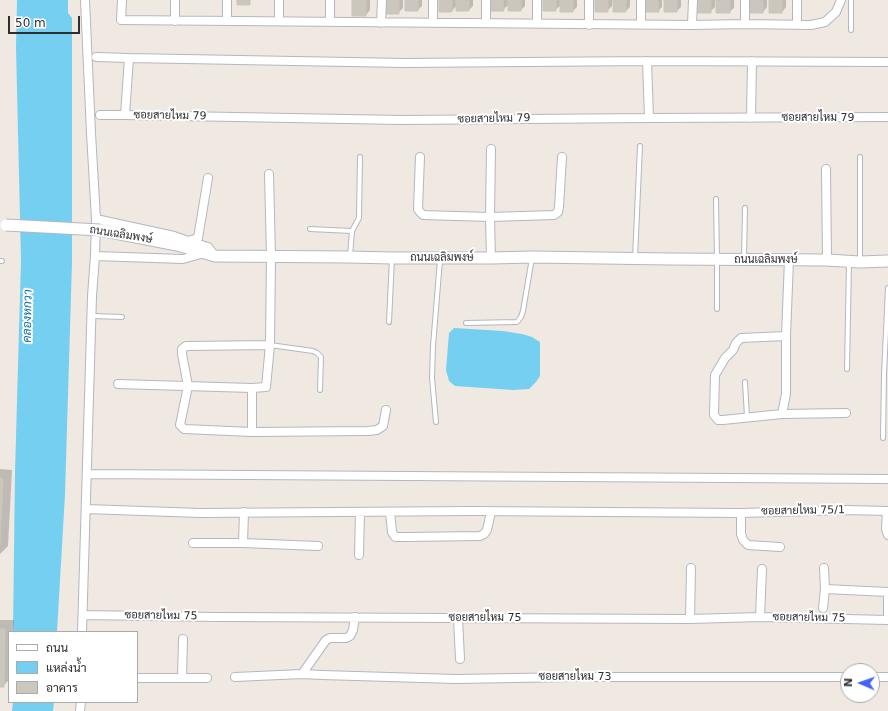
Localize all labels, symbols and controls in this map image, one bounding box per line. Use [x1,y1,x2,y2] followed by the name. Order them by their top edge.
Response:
[10,8,82,34] scale bar
[15,16,46,30] text: 50 m
[133,109,207,123] street label: ซอยสายไหม 79
[781,111,855,125] street label: ซอยสายไหม 79
[457,112,531,126] street label: ซอยสายไหม 79
[89,224,153,246] street label: ถนนเฉลิมพงษ์
[410,251,474,265] street label: ถนนเฉลิมพงษ์
[734,253,798,267] street label: ถนนเฉลิมพงษ์
[20,289,36,343] water label: คลองหกวา
[761,504,845,518] street label: ซอยสายไหม 75/1
[124,609,198,623] street label: ซอยสายไหม 75
[448,611,522,625] street label: ซอยสายไหม 75
[772,611,846,625] street label: ซอยสายไหม 75
[8,631,138,703] legend
[46,641,68,655] text: ถนน
[46,661,86,675] text: แหล่งน้ำ
[840,663,880,703] north arrow
[538,670,612,684] street label: ซอยสายไหม 73
[842,678,855,687] text: N
[46,681,78,695] text: อาคาร

